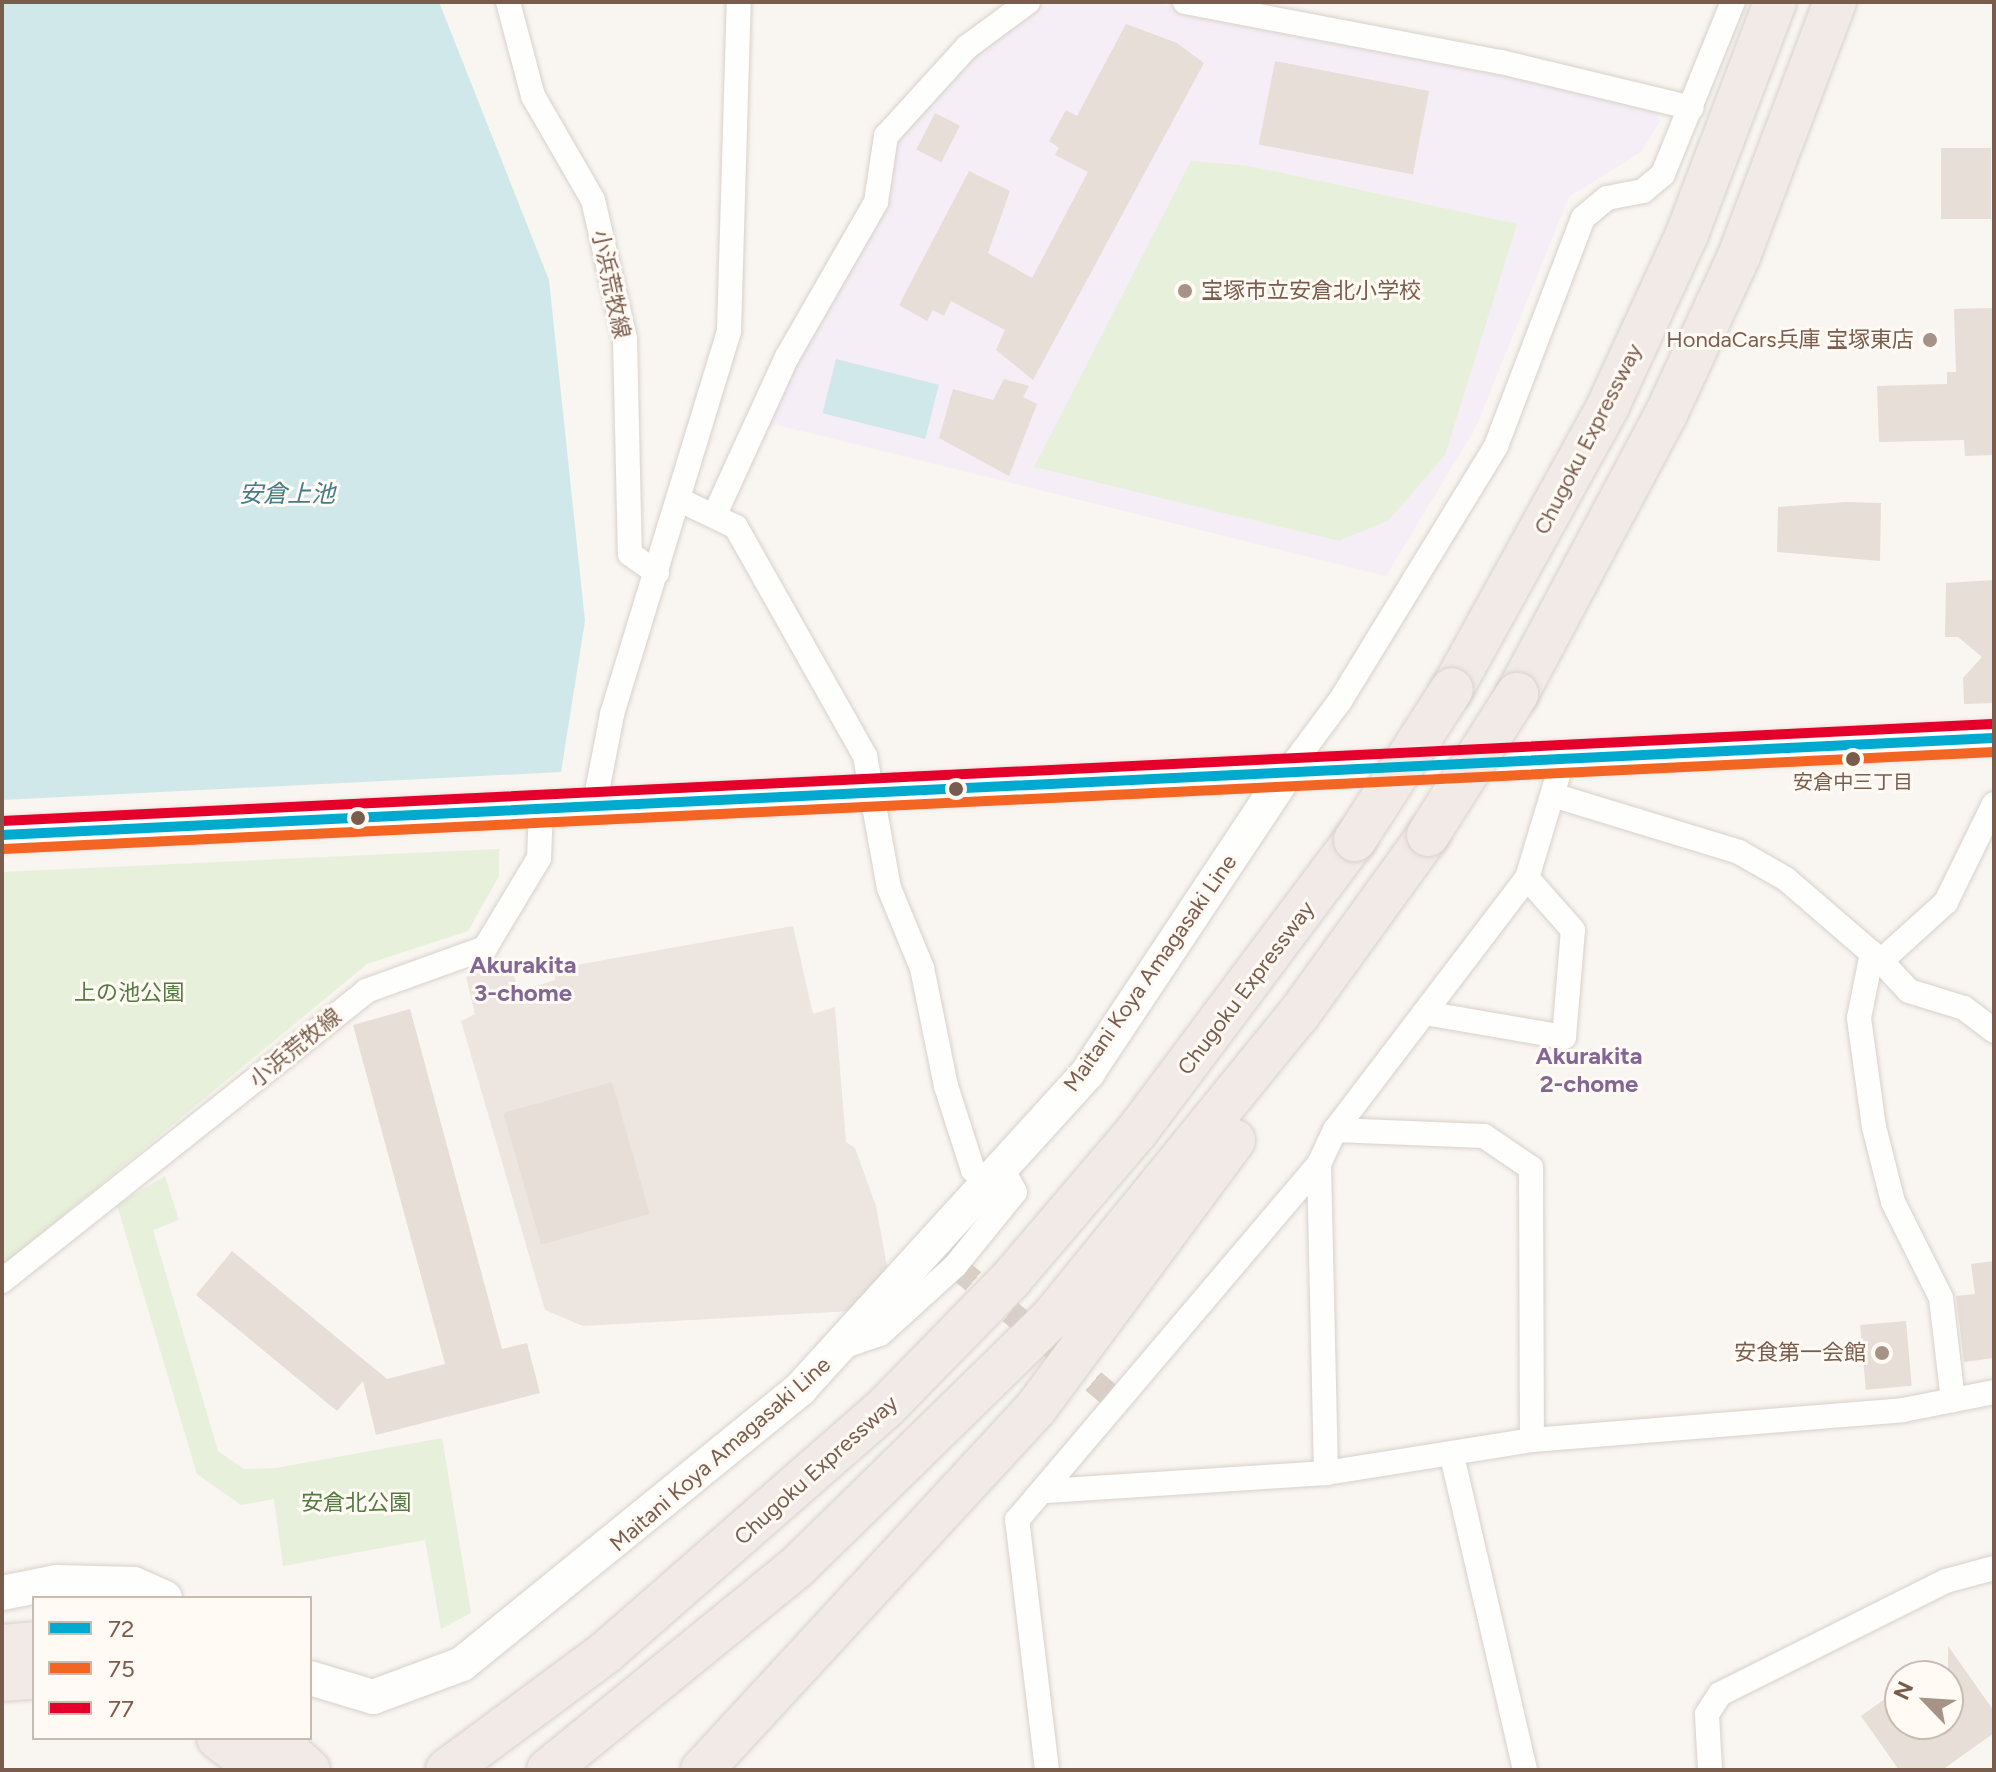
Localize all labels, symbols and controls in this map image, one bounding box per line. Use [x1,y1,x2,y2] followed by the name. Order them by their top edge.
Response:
[587,227,635,341] street label: 小浜荒牧線
[1201,278,1421,304] place label: 宝塚市立安倉北小学校
[1176,282,1194,300] marker: 宝塚市立安倉北小学校
[1666,327,1914,353] place label: HondaCars兵庫 宝塚東店
[1921,331,1939,349] marker: HondaCars兵庫 宝塚東店
[1528,339,1648,539] street label: Chugoku Expressway
[239,480,335,508] water label: 安倉上池
[1845,751,1861,767] marker: 安倉中三丁目
[1793,770,1913,794] place label: 安倉中三丁目
[948,781,964,797] unlabelled marker
[350,810,366,826] unlabelled marker
[1058,849,1242,1097] street label: Maitani Koya Amagasaki Line
[1172,896,1320,1080] street label: Chugoku Expressway
[470,951,576,1007] district label: Akurakita 3-chome
[74,980,184,1006] park label: 上の池公園
[244,1003,346,1093] street label: 小浜荒牧線
[1536,1042,1642,1098] district label: Akurakita 2-chome
[1734,1340,1866,1366] place label: 安食第一会館
[1873,1344,1891,1362] marker: 安食第一会館
[604,1351,836,1557] street label: Maitani Koya Amagasaki Line
[729,1390,903,1550] street label: Chugoku Expressway
[301,1490,411,1516] park label: 安倉北公園
[32,1596,312,1740] legend
[108,1614,134,1643] text: 72
[108,1654,135,1683] text: 75
[1884,1660,1964,1740] north arrow
[1888,1677,1919,1704] text: N
[108,1694,134,1723] text: 77

